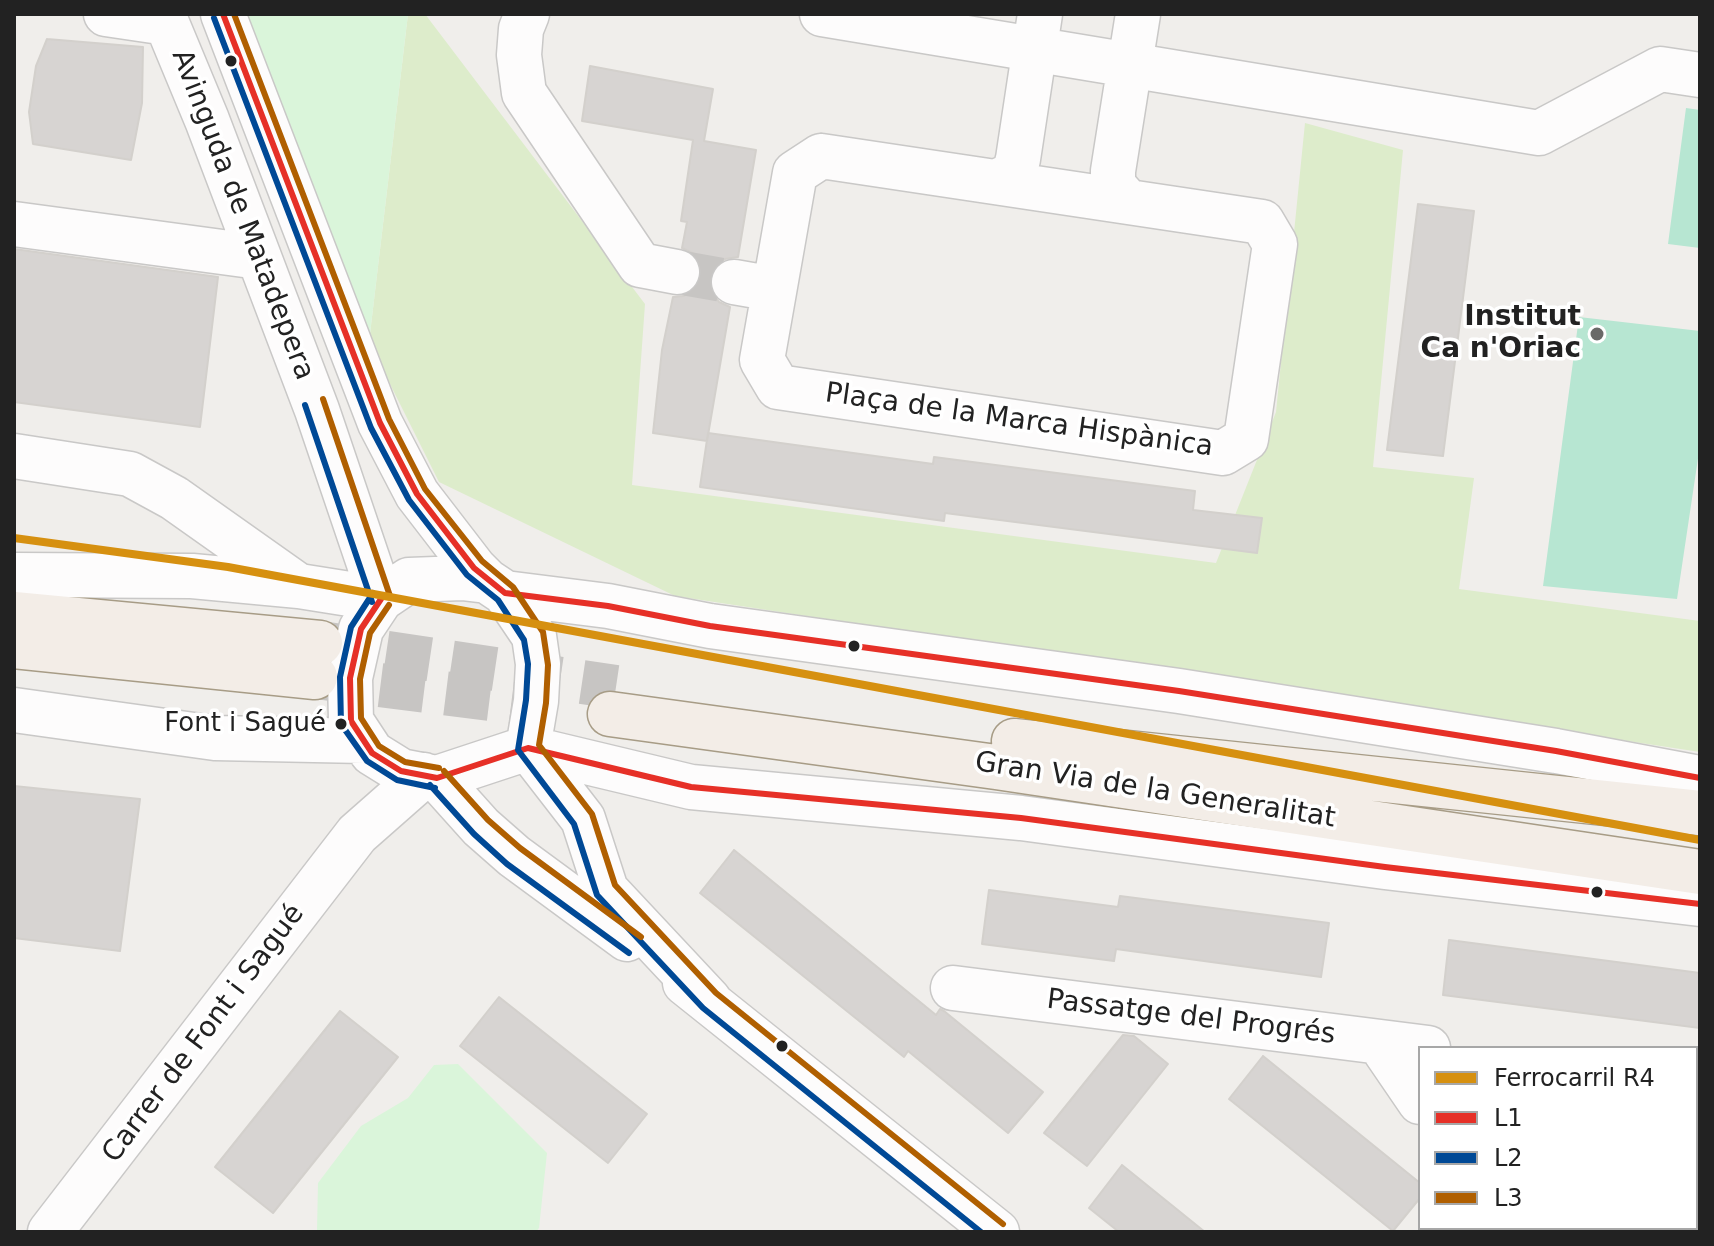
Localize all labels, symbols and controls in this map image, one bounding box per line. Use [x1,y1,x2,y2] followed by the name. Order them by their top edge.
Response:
[163,45,321,385] street label: Avinguda de Matadepera
[223,53,239,69] unlabelled marker
[1421,301,1581,367] place label: Institut Ca n'Oriac
[1588,325,1606,343] marker: Institut Ca n'Oriac
[823,377,1215,465] street label: Plaça de la Marca Hispànica
[846,638,862,654] unlabelled marker
[164,708,326,740] place label: Font i Sagué
[333,716,349,732] marker: Font i Sagué
[972,746,1338,836] street label: Gran Via de la Generalitat
[1589,884,1605,900] unlabelled marker
[96,898,312,1170] street label: Carrer de Font i Sagué
[1045,984,1337,1052] street label: Passatge del Progrés
[774,1038,790,1054] unlabelled marker
[1418,1046,1698,1230] legend
[1494,1064,1655,1092] text: Ferrocarril R4
[1494,1104,1523,1132] text: L1
[1494,1144,1523,1172] text: L2
[1494,1184,1523,1212] text: L3

